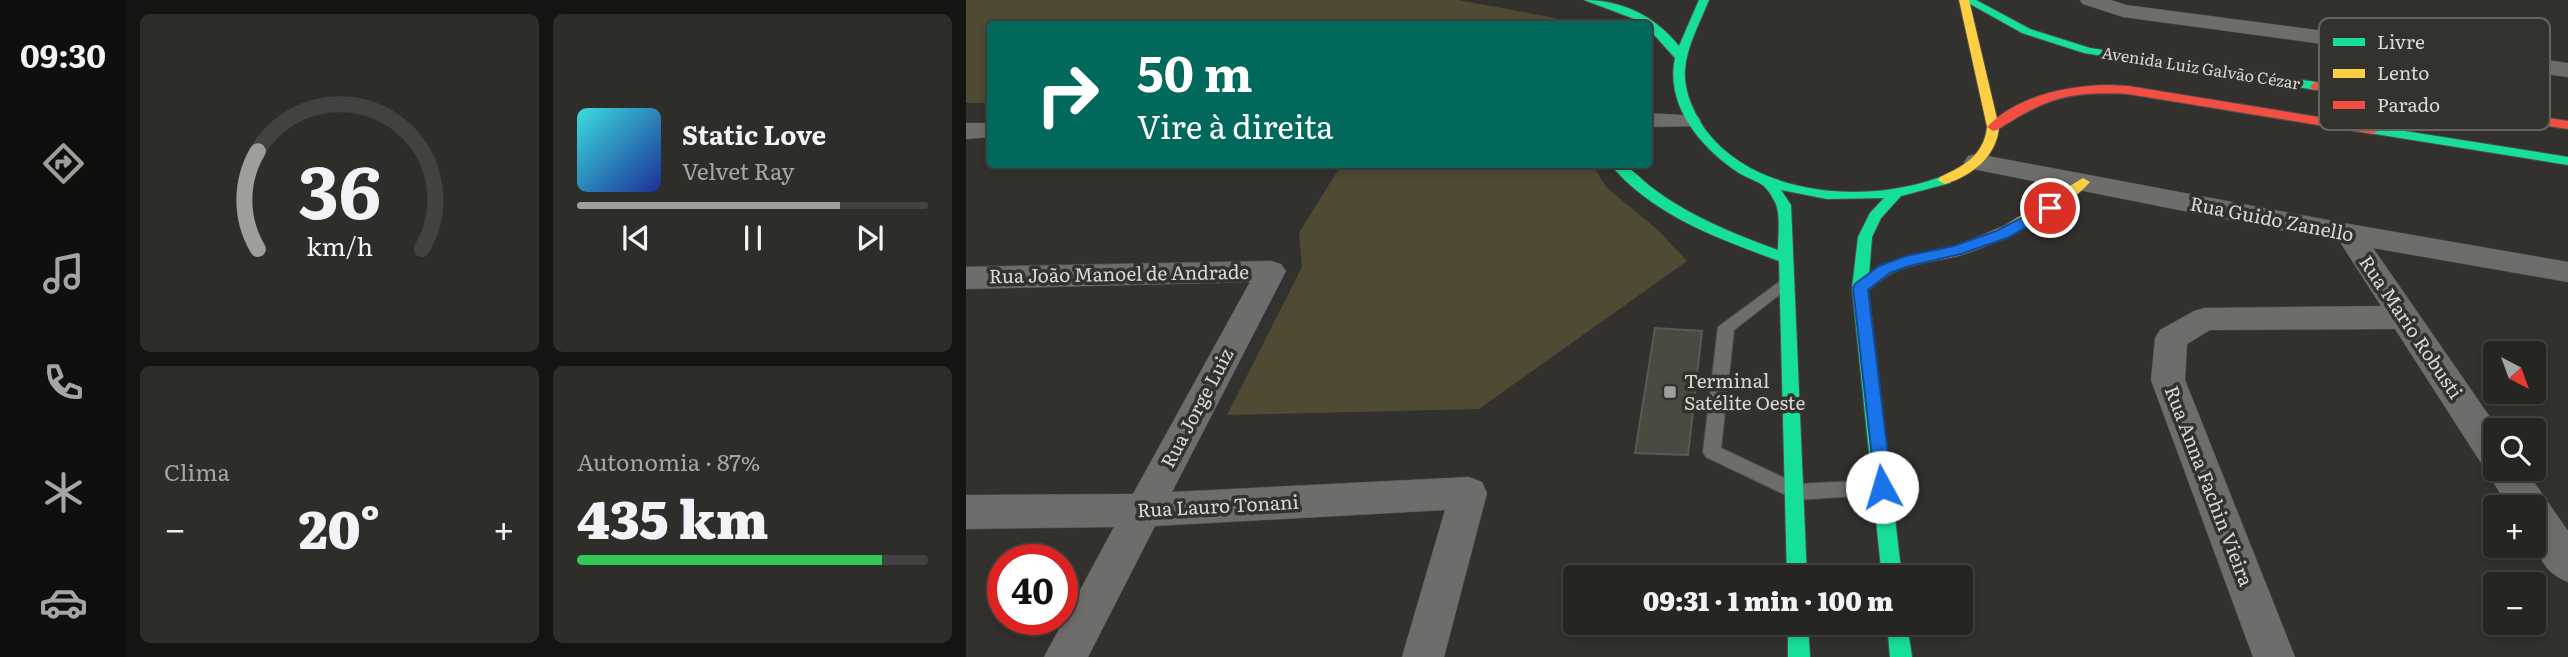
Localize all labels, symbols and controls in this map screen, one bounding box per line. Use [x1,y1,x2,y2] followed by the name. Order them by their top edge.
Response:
[2319,18,2550,130] legend
[2377,27,2425,55] text: Livre
[20,30,106,78] text: 09:30
[1137,34,1253,107] text: 50 m
[2100,39,2302,95] street label: Avenida Luiz Galvão Cézar
[1022,49,1113,140] icon: right
[2377,58,2430,86] text: Lento
[2377,90,2440,118] text: Parado
[1137,101,1334,149] text: Vire à direita
[682,114,826,153] text: Static Love
[298,133,381,241] text: 36
[39,139,88,188] icon: directions
[682,153,794,187] text: Velvet Ray
[2020,178,2080,238] pin
[2188,188,2356,248] street label: Rua Guido Zanello
[2031,189,2069,227] icon: arrive
[617,219,655,257] icon: previous
[734,219,772,257] icon: pause
[851,219,889,257] icon: next
[306,227,373,264] text: km/h
[39,249,88,298] icon: music
[2353,249,2470,404] street label: Rua Mario Robusti
[989,257,1249,289] street label: Rua João Manoel de Andrade
[2483,341,2546,404] north arrow
[2483,341,2546,635] map controls
[1153,343,1239,472] street label: Rua Jorge Luiz
[39,358,88,407] icon: phone
[1684,366,1805,416] place label: Terminal Satélite Oeste
[2159,381,2261,591] street label: Rua Anna Fachin Vieira
[1662,384,1678,400] marker: Terminal Satélite Oeste
[2483,418,2546,481] button: search
[577,444,760,478] text: Autonomia · 87%
[1845,450,1919,524] position arrow
[164,454,230,488] text: Clima
[39,468,88,517] icon: climate
[577,478,768,555] text: 435 km
[1136,487,1299,523] street label: Rua Lauro Tonani
[299,488,380,565] text: 20°
[2483,495,2546,558] button: +
[164,498,186,555] text: −
[493,498,515,555] text: +
[987,544,1078,635] speed limit sign: 40
[2483,572,2546,635] button: −
[39,578,88,627] icon: car
[1643,580,1893,619] text: 09:31 · 1 min · 100 m

